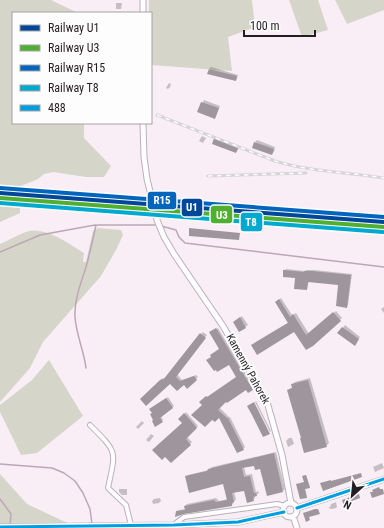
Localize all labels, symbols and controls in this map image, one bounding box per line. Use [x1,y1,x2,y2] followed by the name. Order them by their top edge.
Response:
[12,12,152,124] legend
[244,12,315,38] scale bar
[250,19,280,33] text: 100 m
[48,21,100,35] text: Railway U1
[48,41,100,55] text: Railway U3
[48,61,105,75] text: Railway R15
[48,81,99,95] text: Railway T8
[48,101,66,115] text: 488
[147,191,177,210] line badge: R15
[153,194,171,207] text: R15
[181,198,203,217] line badge: U1
[186,201,198,214] text: U1
[210,205,233,224] line badge: U3
[216,209,228,222] text: U3
[240,212,263,232] line badge: T8
[245,216,257,229] text: T8
[223,332,273,406] street label: Kamenný Pahorek
[332,476,372,516] north arrow
[342,497,354,512] text: N

